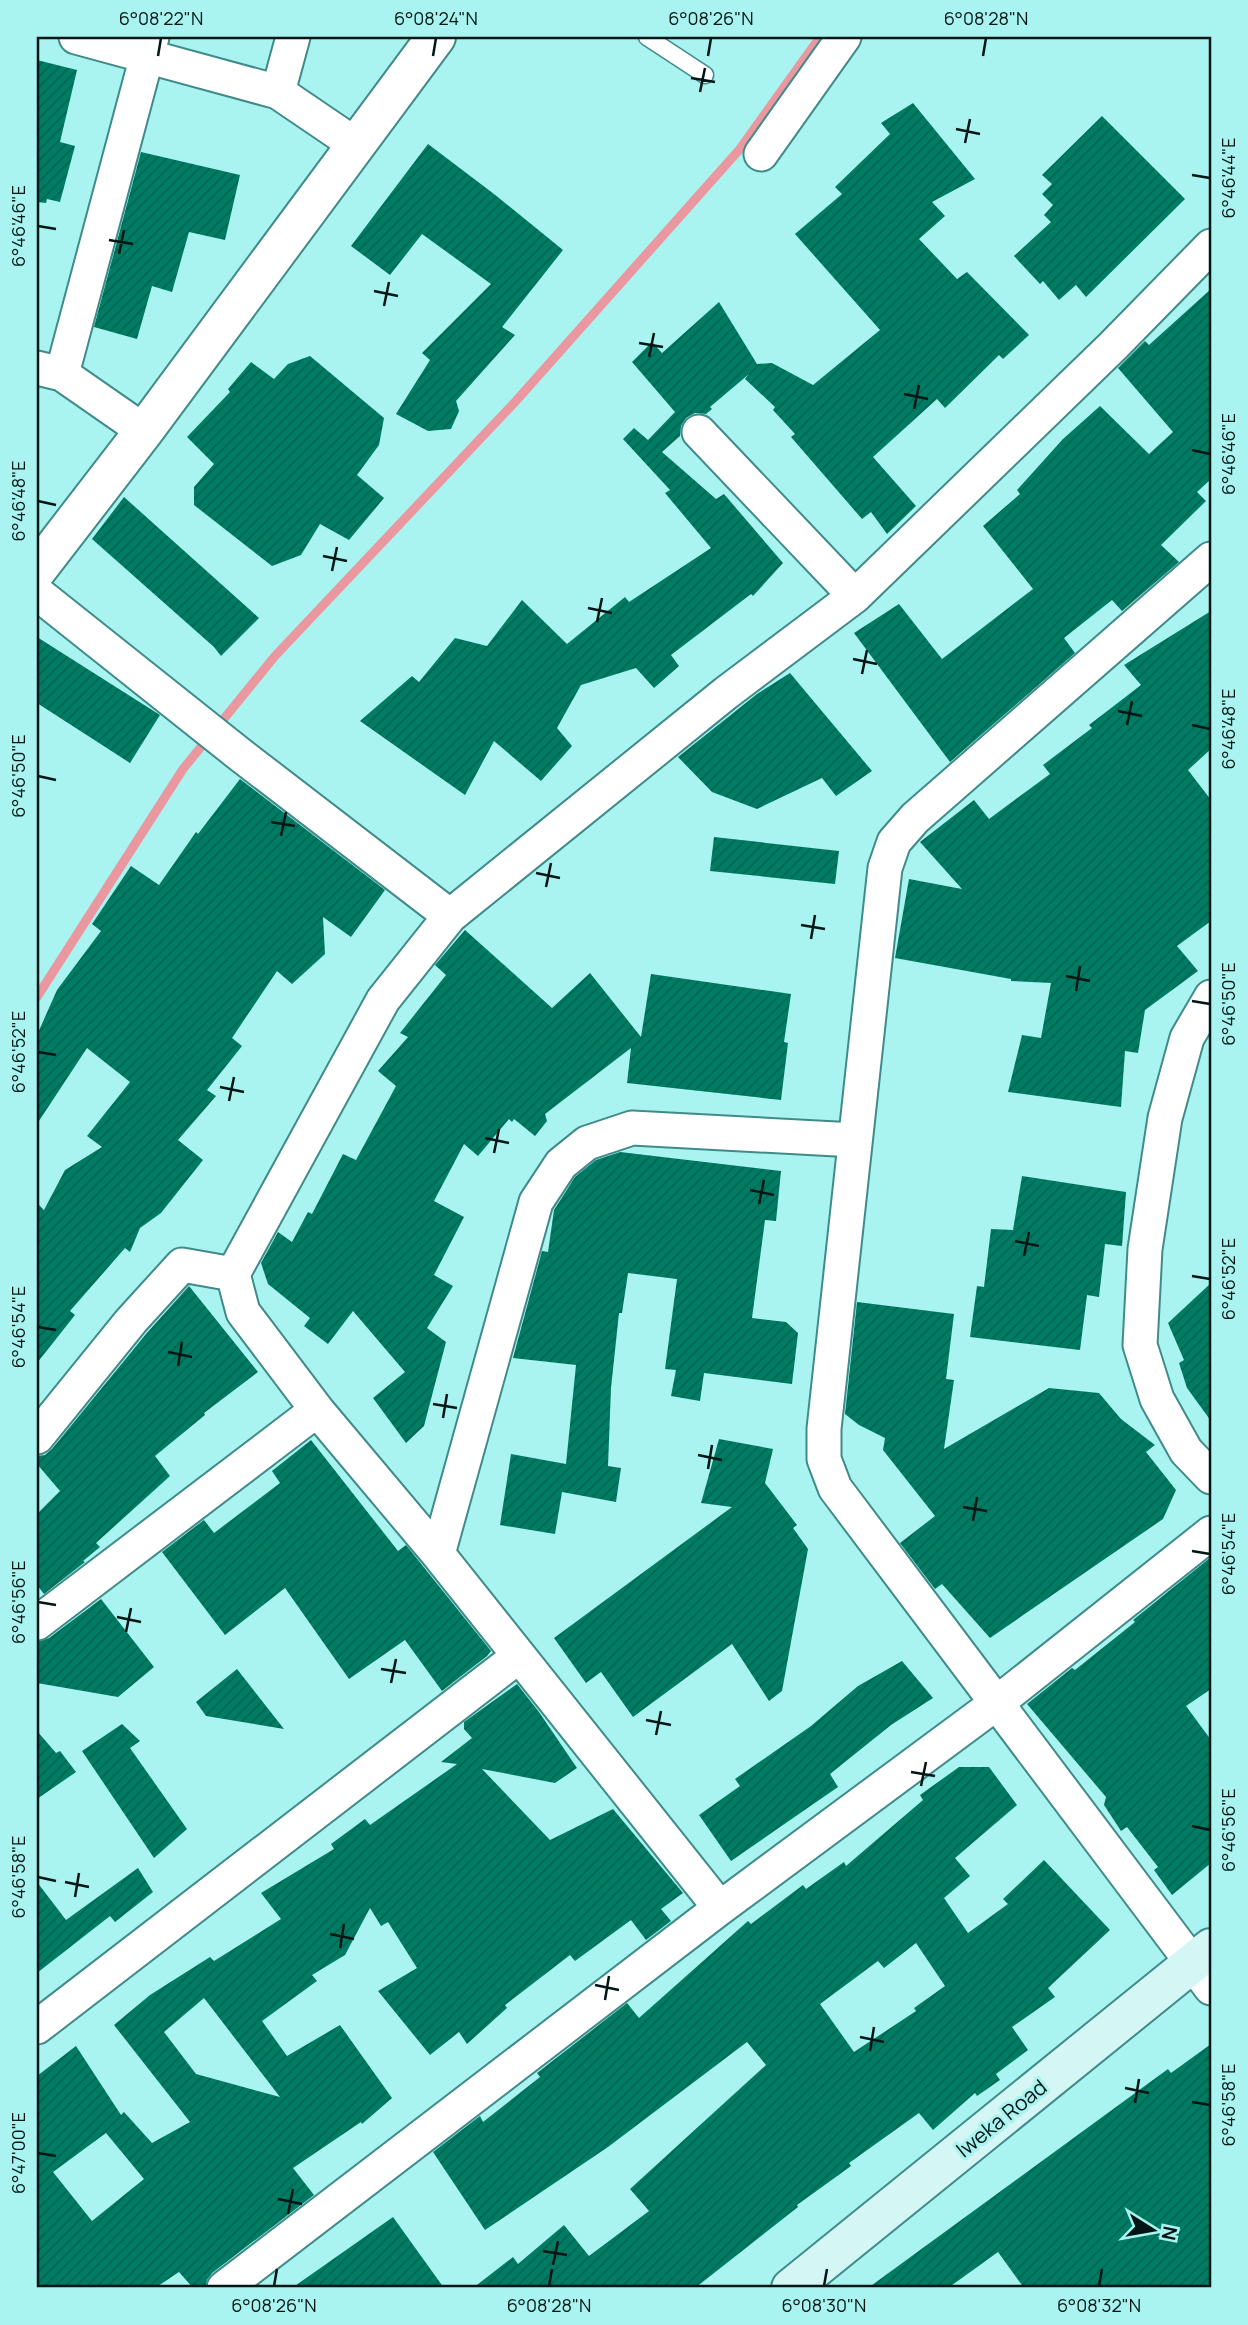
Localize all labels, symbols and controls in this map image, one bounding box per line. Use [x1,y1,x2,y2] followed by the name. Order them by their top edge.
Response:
[119,6,203,30] text: 6°08'22"N
[394,6,478,30] text: 6°08'24"N
[668,6,754,30] text: 6°08'26"N
[944,6,1028,30] text: 6°08'28"N
[1216,138,1240,218] text: 6°46'44"E
[6,185,30,267] text: 6°46'46"E
[1216,413,1240,495] text: 6°46'46"E
[6,460,30,542] text: 6°46'48"E
[1216,688,1240,770] text: 6°46'48"E
[6,734,30,818] text: 6°46'50"E
[1216,962,1240,1046] text: 6°46'50"E
[6,1011,30,1093] text: 6°46'52"E
[1216,1238,1240,1320] text: 6°46'52"E
[6,1286,30,1368] text: 6°46'54"E
[1216,1513,1240,1595] text: 6°46'54"E
[6,1560,30,1644] text: 6°46'56"E
[1216,1788,1240,1872] text: 6°46'56"E
[6,1835,30,1919] text: 6°46'58"E
[1216,2063,1240,2147] text: 6°46'58"E
[950,2073,1052,2163] street label: Iweka Road
[6,2112,30,2194] text: 6°47'00"E
[1118,2196,1188,2266] north arrow
[1156,2224,1184,2242] text: N
[231,2293,317,2317] text: 6°08'26"N
[507,2293,591,2317] text: 6°08'28"N
[782,2293,866,2317] text: 6°08'30"N
[1057,2293,1141,2317] text: 6°08'32"N

